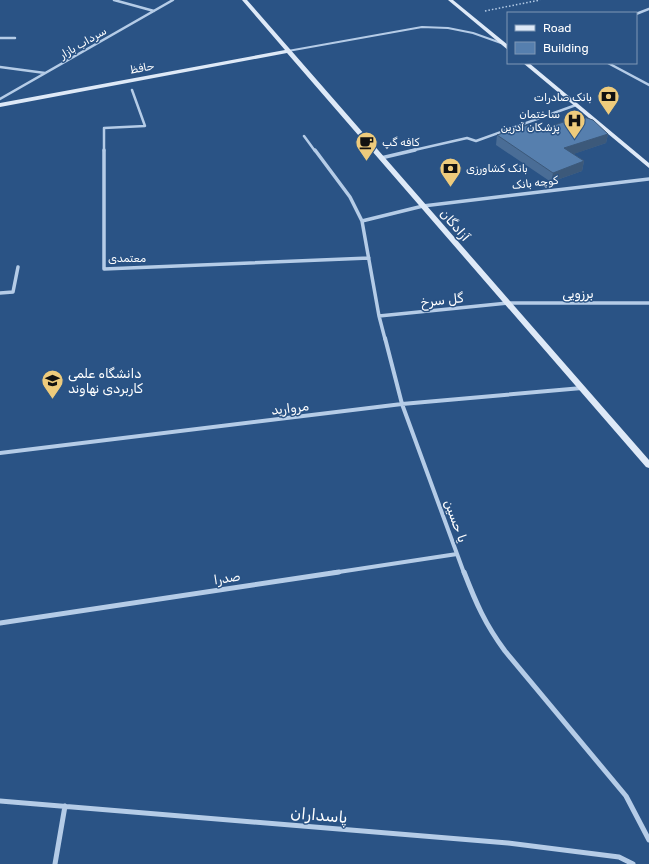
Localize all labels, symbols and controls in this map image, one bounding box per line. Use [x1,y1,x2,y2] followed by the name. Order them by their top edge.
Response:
[507,12,637,64] legend
[543,21,571,35] text: Road
[56,24,109,62] street label: سرداب بازار
[543,41,589,55] text: Building
[129,59,156,77] street label: حافظ
[595,84,621,117] bank icon: بانک صادرات
[534,91,592,104] place label: بانک صادرات
[562,107,588,140] hospital icon: ساختمان پزشکان آدرین
[501,108,560,135] place label: ساختمان پزشکان آدرین
[354,129,380,162] cafe icon: کافه گپ
[382,136,419,150] place label: کافه گپ
[437,155,463,188] bank icon: بانک کشاورزی
[466,162,528,176] place label: بانک کشاورزی
[511,174,559,193] street label: کوچه بانک
[436,206,473,245] street label: آزادگان
[108,252,146,265] street label: معتمدی
[562,286,594,302] street label: برزویی
[420,290,465,312] street label: گل سرخ
[68,366,143,397] place label: دانشگاه علمی کاربردی نهاوند
[40,367,66,400] school or university icon: دانشگاه علمی کاربردی نهاوند
[270,398,310,419] street label: مروارید
[441,498,471,544] street label: یا حسین
[213,568,242,588] street label: صدرا
[290,803,348,828] street label: پاسداران

